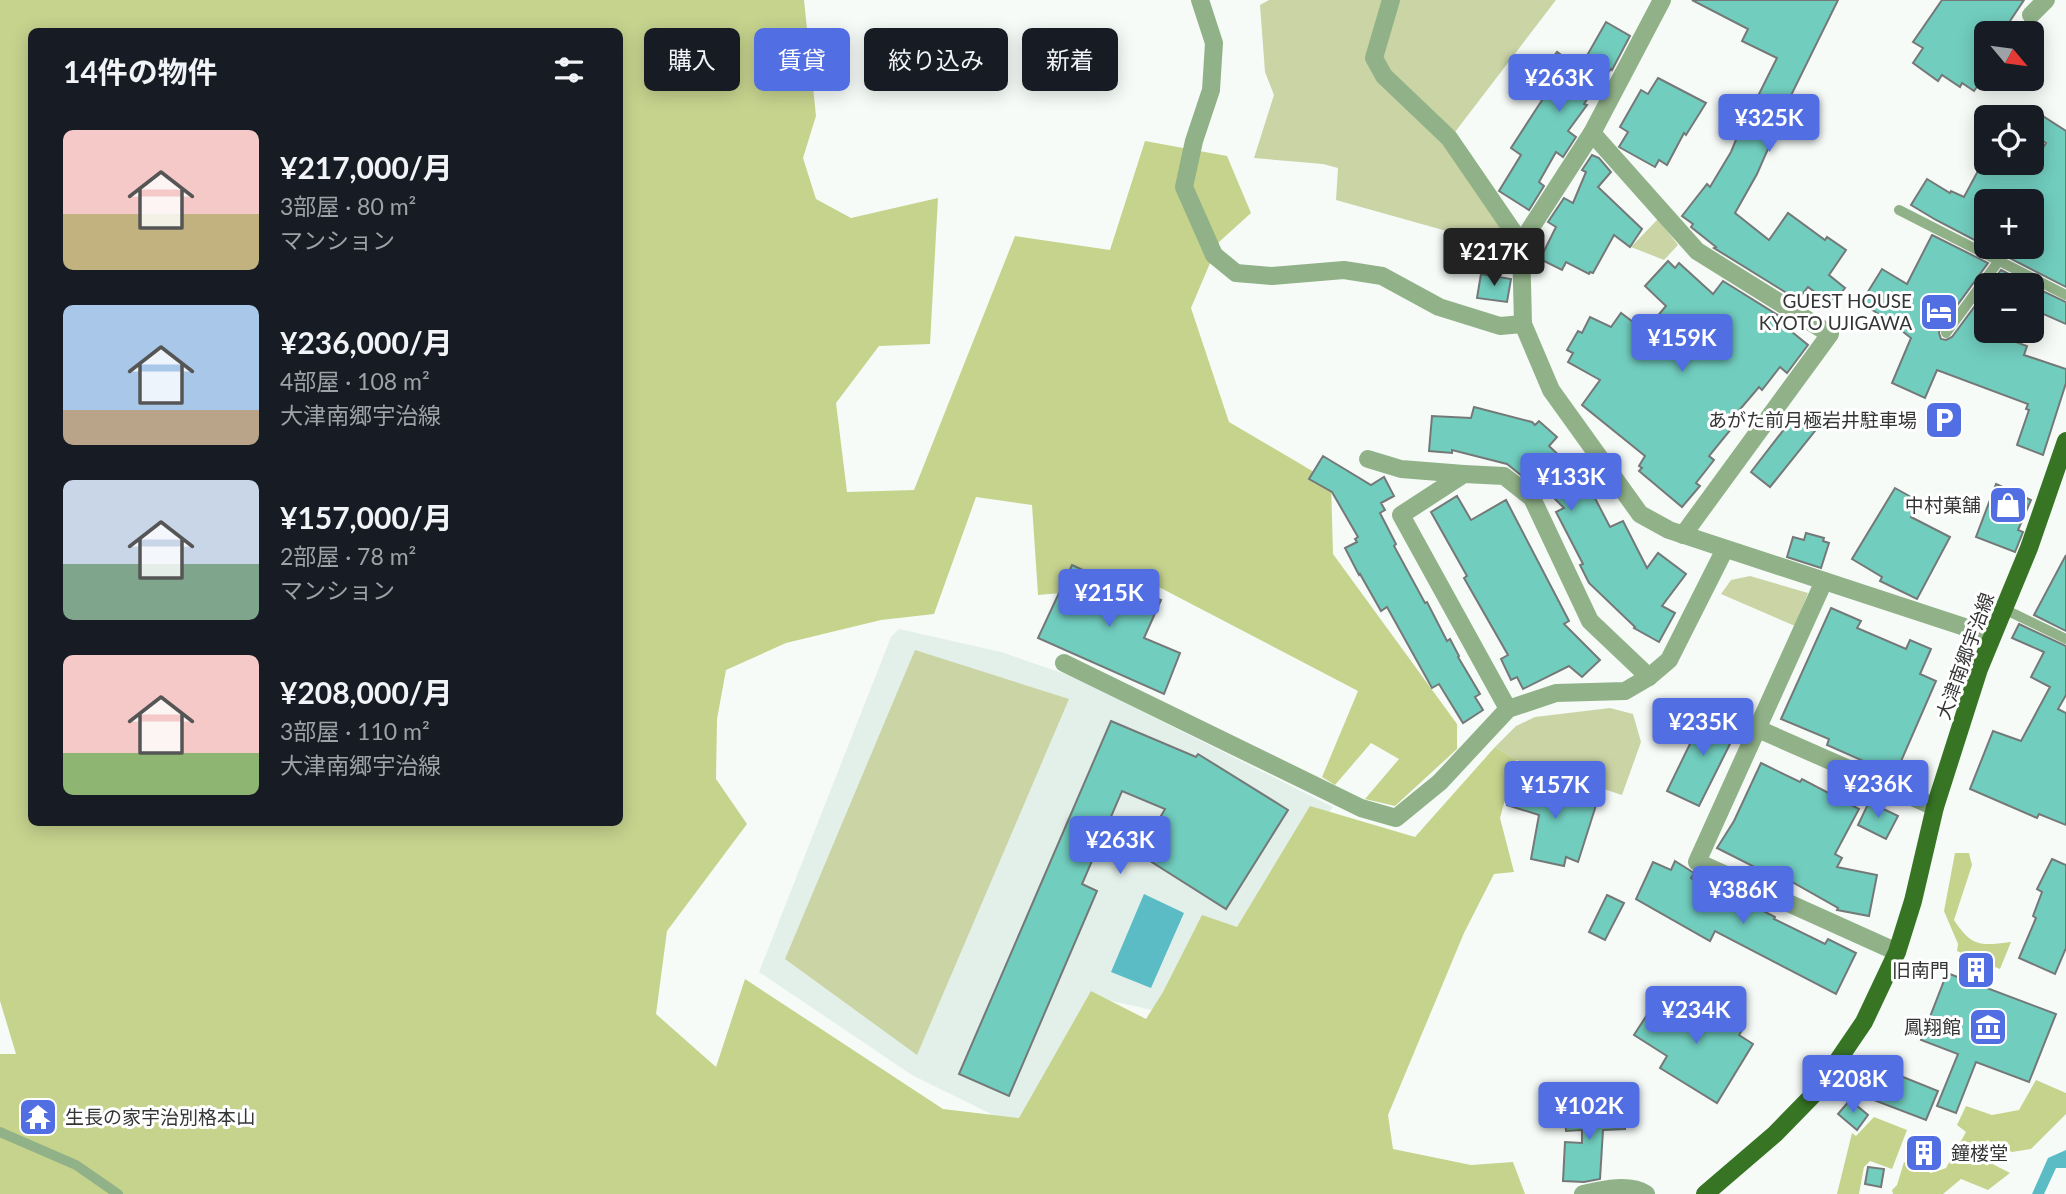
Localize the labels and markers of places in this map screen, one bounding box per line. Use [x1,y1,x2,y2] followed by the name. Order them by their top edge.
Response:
[1510,54,1608,114] pin: ¥263K
[1720,94,1818,154] pin: ¥325K
[1445,229,1543,288] pin: ¥217K
[1759,289,1912,334] place label: GUEST HOUSE KYOTO UJIGAWA
[1918,291,1960,333] hotel icon: GUEST HOUSE KYOTO UJIGAWA
[1633,314,1731,374] pin: ¥159K
[1923,399,1965,441] parking icon: あがた前月極岩井駐車場
[1708,408,1917,431] place label: あがた前月極岩井駐車場
[1522,454,1620,513] pin: ¥133K
[1987,484,2029,526] shop icon: 中村菓舗
[1905,493,1981,516] place label: 中村菓舗
[1060,570,1158,629] pin: ¥215K
[1654,698,1752,758] pin: ¥235K
[1829,760,1927,820] pin: ¥236K
[1506,762,1604,821] pin: ¥157K
[1071,816,1169,876] pin: ¥263K
[1694,866,1792,926] pin: ¥386K
[1955,949,1997,991] building icon: 旧南門
[1892,958,1949,981] place label: 旧南門
[1647,986,1745,1046] pin: ¥234K
[1967,1006,2009,1048] museum icon: 鳳翔館
[1904,1015,1961,1038] place label: 鳳翔館
[1804,1056,1902,1115] pin: ¥208K
[1540,1082,1638,1142] pin: ¥102K
[17,1096,59,1138] temple icon: 生長の家宇治別格本山
[65,1105,255,1128] place label: 生長の家宇治別格本山
[1903,1132,1945,1174] building icon: 鐘楼堂
[1951,1141,2008,1164] place label: 鐘楼堂

